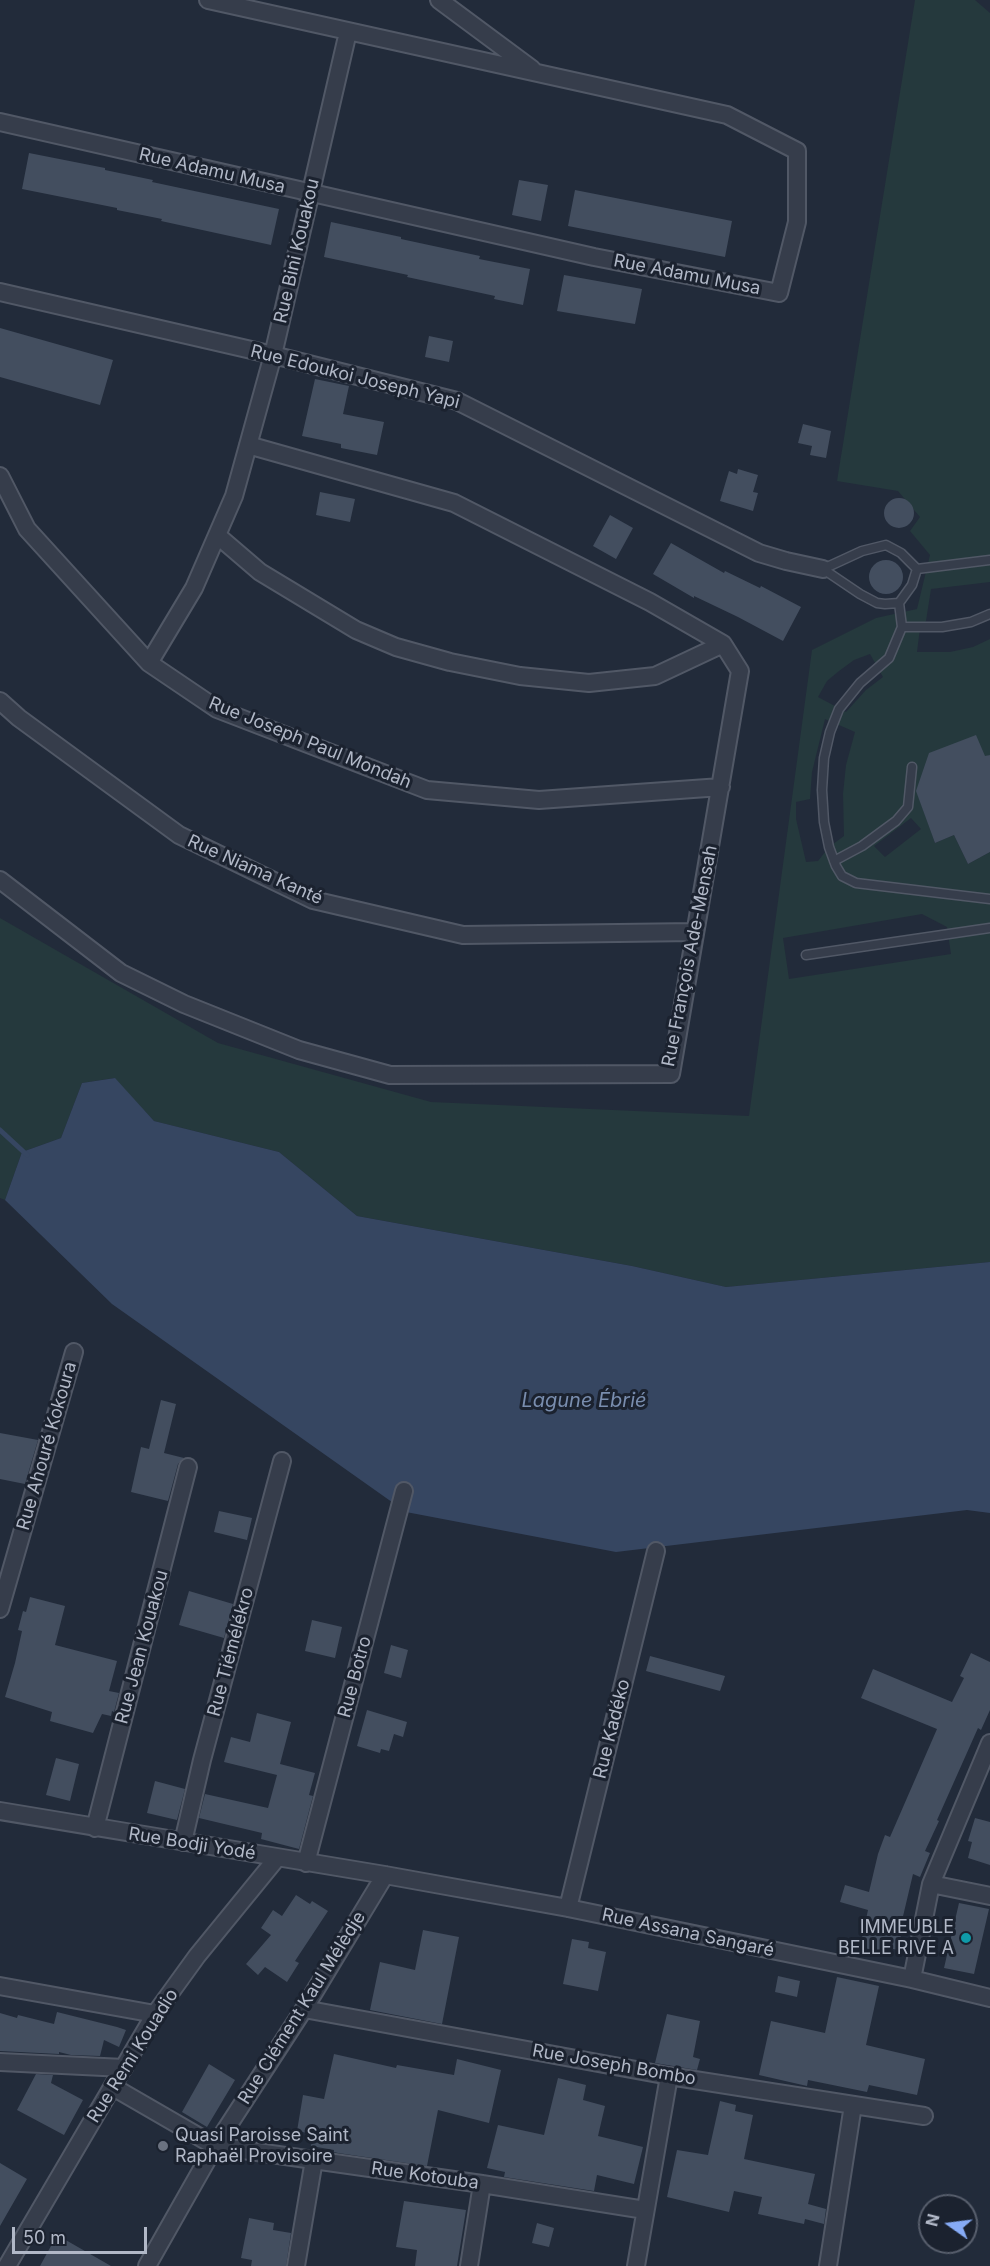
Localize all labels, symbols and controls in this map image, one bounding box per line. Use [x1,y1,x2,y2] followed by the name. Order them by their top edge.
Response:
[137,144,287,198] street label: Rue Adamu Musa
[270,177,324,325] street label: Rue Bini Kouakou
[612,250,762,300] street label: Rue Adamu Musa
[248,341,462,413] street label: Rue Edoukoi Joseph Yapi
[205,692,415,794] street label: Rue Joseph Paul Mondah
[184,830,326,910] street label: Rue Niama Kanté
[658,843,722,1069] street label: Rue François Ade-Mensah
[13,1359,81,1533] street label: Rue Ahouré Kokoura
[521,1389,647,1413] water label: Lagune Ébrié
[111,1568,173,1726] street label: Rue Jean Kouakou
[203,1585,259,1719] street label: Rue Tiémélékro
[334,1634,376,1720] street label: Rue Botro
[589,1677,635,1781] street label: Rue Kadéko
[127,1823,257,1865] street label: Rue Bodji Yodé
[600,1904,776,1962] street label: Rue Assana Sangaré
[234,1908,370,2108] street label: Rue Clément Kaul Mélèdje
[838,1917,954,1960] place label: IMMEUBLE BELLE RIVE A
[959,1931,973,1945] marker: IMMEUBLE BELLE RIVE A
[83,1985,183,2127] street label: Rue Remi Kouadio
[531,2040,697,2090] street label: Rue Joseph Bombo
[175,2125,349,2168] place label: Quasi Paroisse Saint Raphaël Provisoire
[156,2139,170,2153] marker: Quasi Paroisse Saint Raphaël Provisoire
[370,2158,480,2194] street label: Rue Kotouba
[918,2194,978,2254] north arrow
[921,2212,944,2228] text: N
[15,2215,150,2253] scale bar
[23,2227,66,2248] text: 50 m

